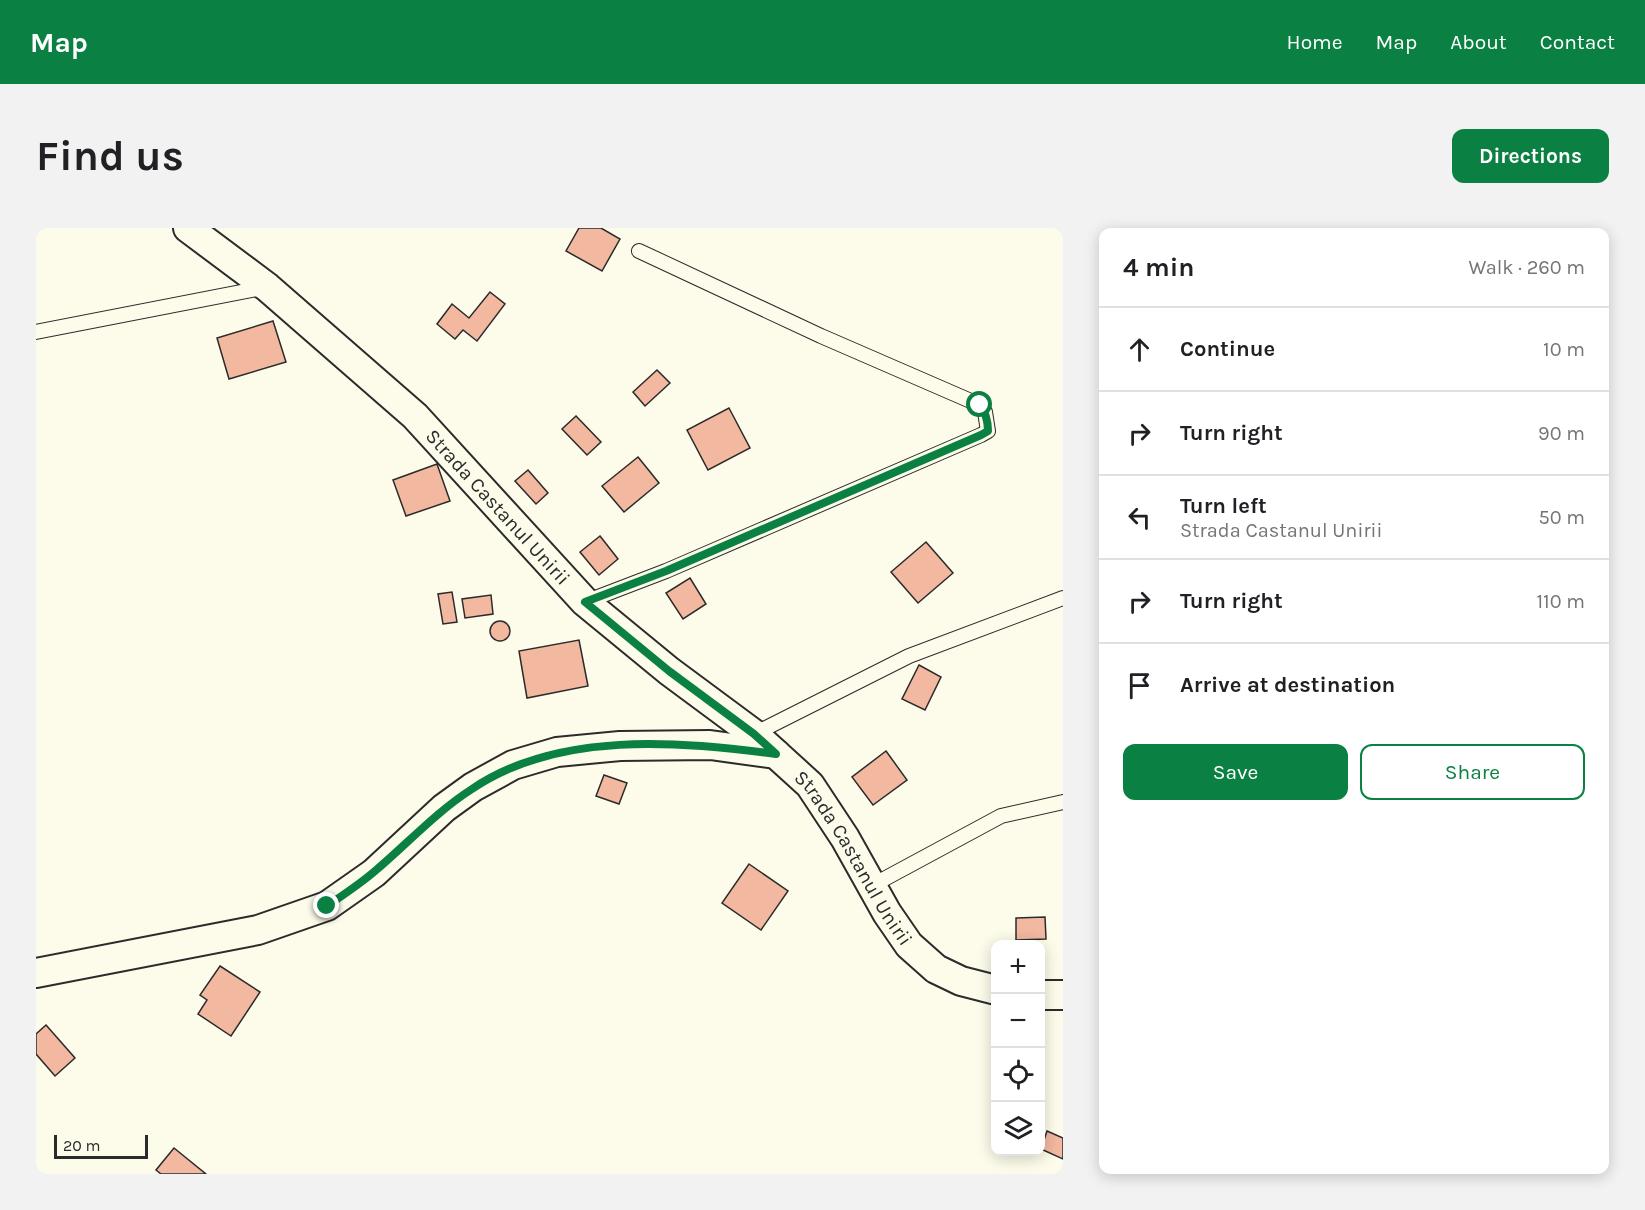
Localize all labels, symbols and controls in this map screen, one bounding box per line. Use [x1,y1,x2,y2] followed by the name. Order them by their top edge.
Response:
[30,26,88,59] text: Map
[1287,30,1343,54] text: Home
[1376,30,1417,54] text: Map
[1450,30,1507,54] text: About
[1540,30,1615,54] text: Contact
[1452,129,1609,183] button: Directions
[36,131,184,181] text: Find us
[1123,252,1194,283] text: 4 min
[1468,256,1585,279] text: Walk · 260 m
[1123,333,1156,366] icon: ahead
[1180,336,1275,362] text: Continue
[1543,338,1585,361] text: 10 m
[966,391,992,417] route start
[1123,417,1156,450] icon: right
[1180,420,1283,446] text: Turn right
[1538,422,1585,445] text: 90 m
[421,425,575,590] street label: Strada Castanul Unirii
[1180,493,1267,519] text: Turn left
[1123,501,1156,534] icon: left
[1538,506,1585,529] text: 50 m
[1180,519,1383,542] text: Strada Castanul Unirii
[1123,585,1156,618] icon: right
[1180,588,1283,614] text: Turn right
[1536,590,1585,613] text: 110 m
[1123,669,1156,702] icon: arrive
[1180,672,1395,698] text: Arrive at destination
[1123,744,1348,800] button: Save
[1360,744,1585,800] button: Share
[790,766,917,950] street label: Strada Castanul Unirii
[313,892,339,918] route end
[991,940,1045,1156] map controls
[991,940,1045,994] button: +
[991,994,1045,1048] button: −
[991,1048,1045,1102] button: locate
[991,1102,1045,1156] button: layers
[54,1132,148,1160] scale bar
[63,1136,101,1155] text: 20 m

